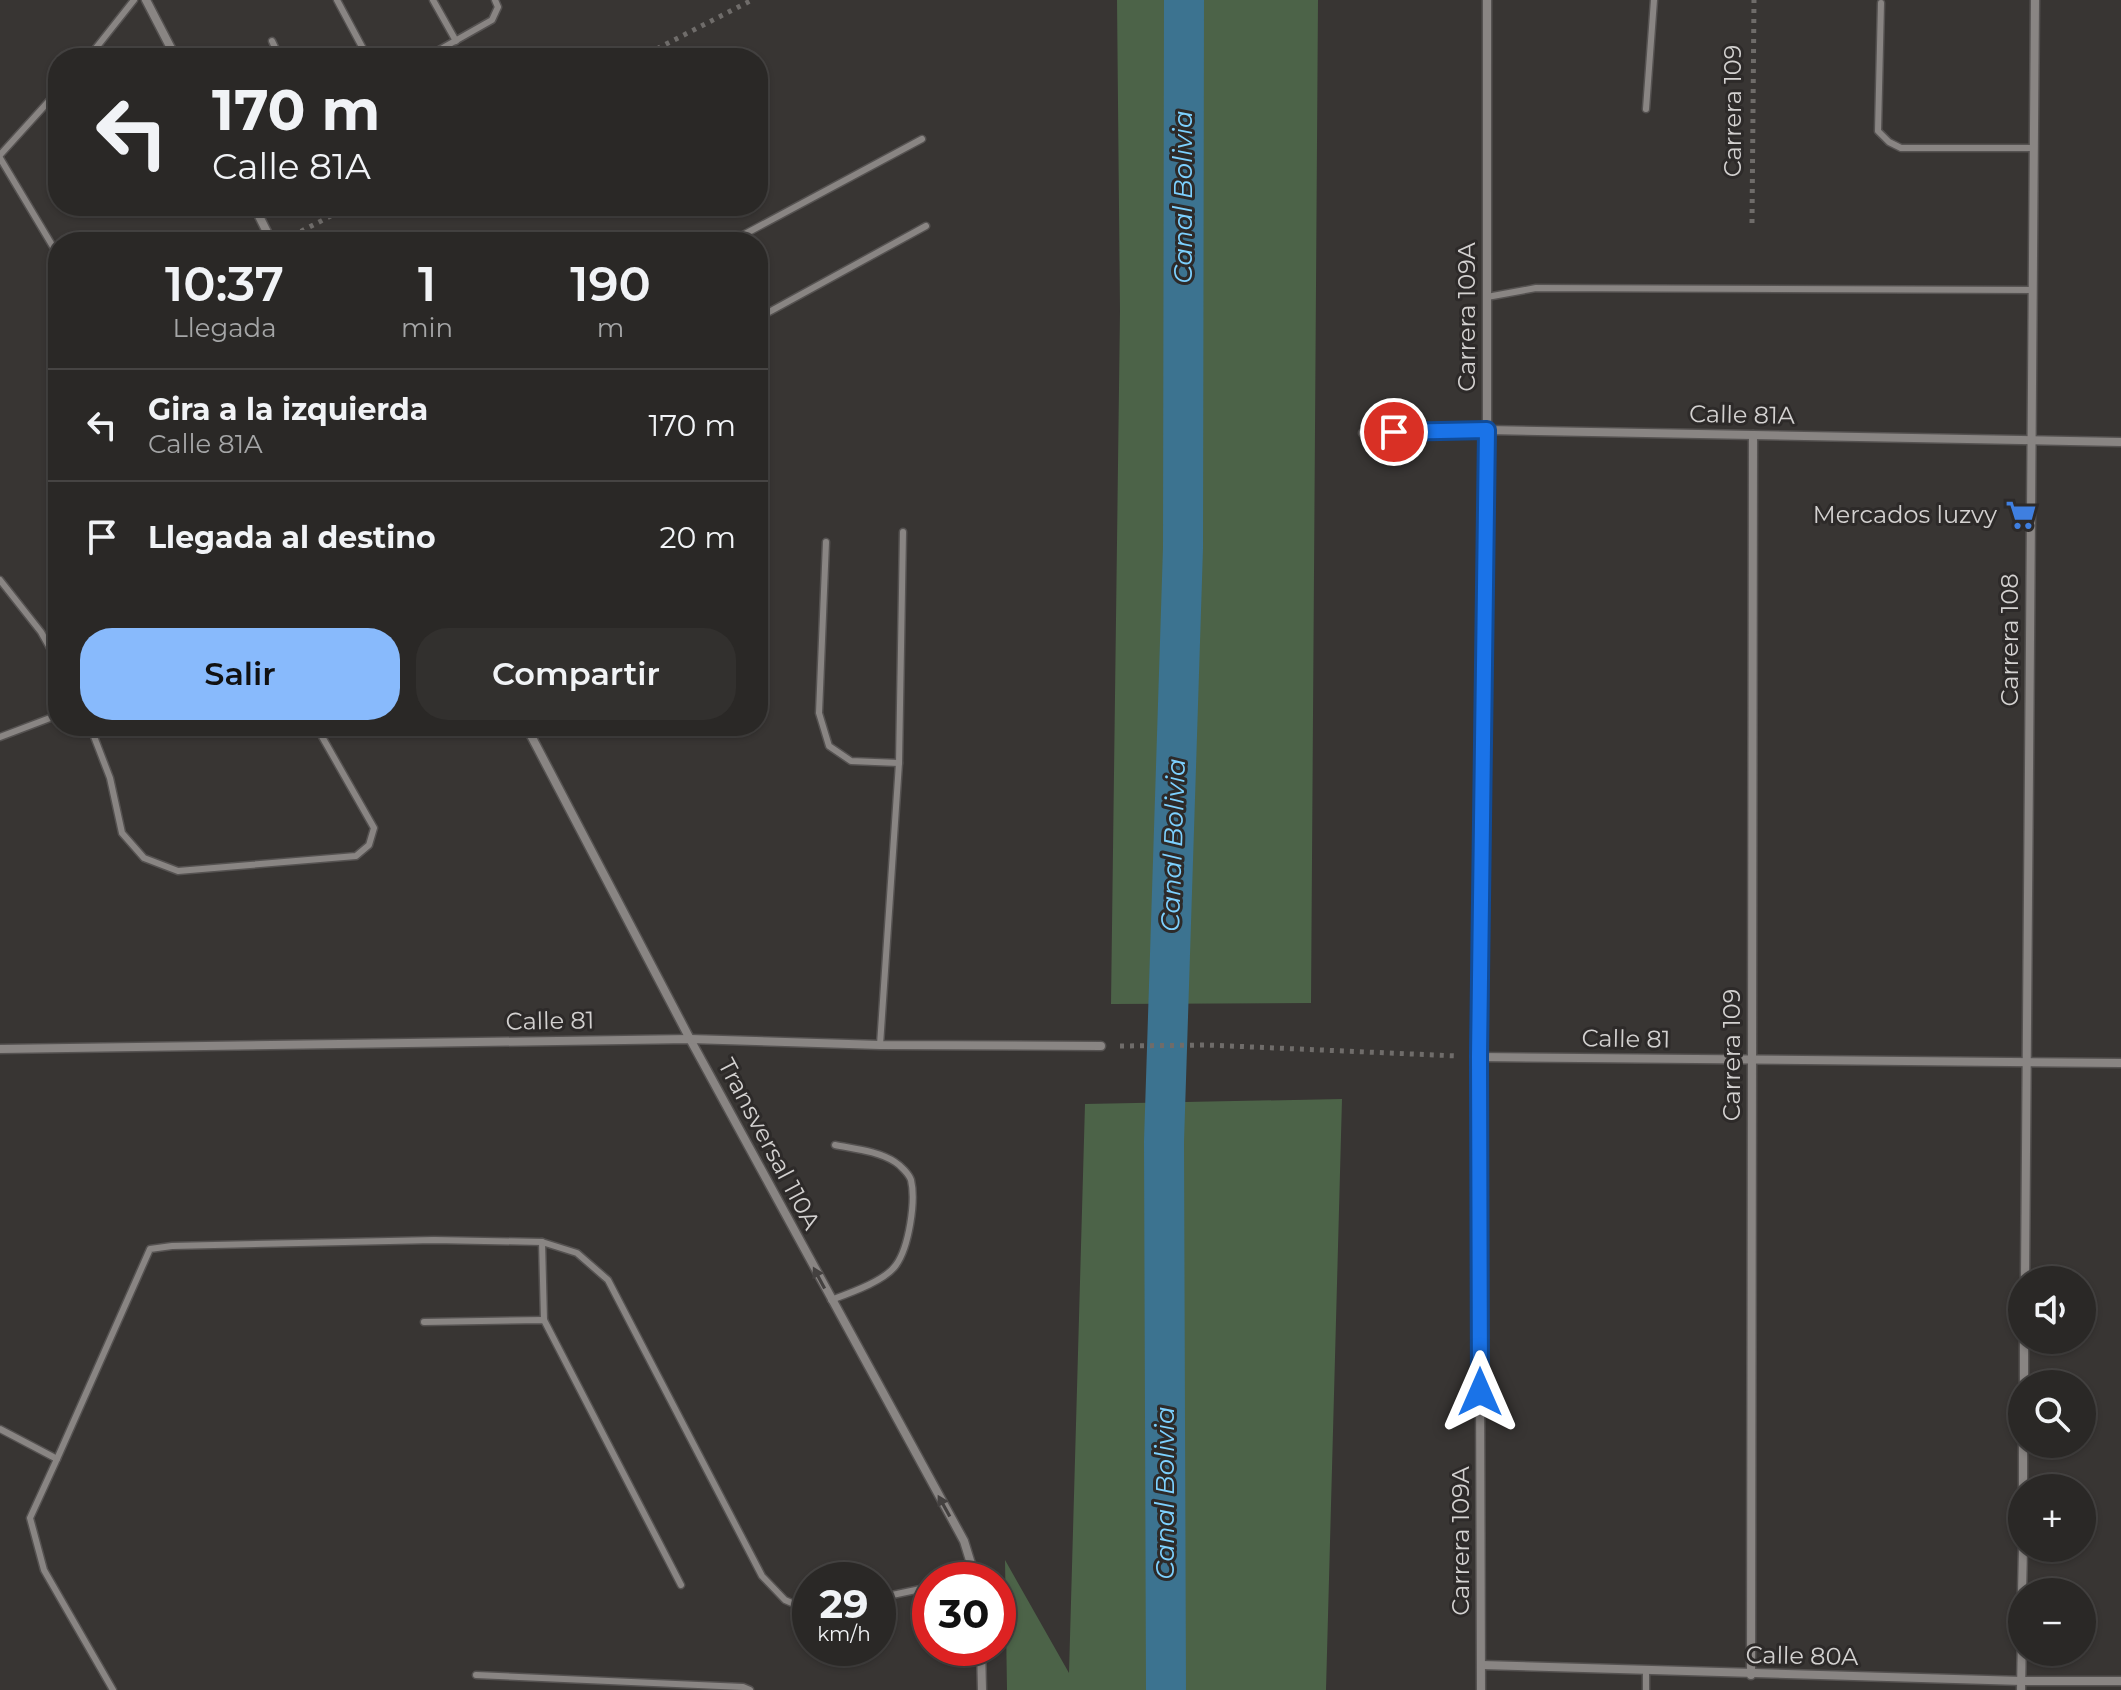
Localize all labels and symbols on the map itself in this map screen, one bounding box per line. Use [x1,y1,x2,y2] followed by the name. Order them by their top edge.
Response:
[1718,45,1747,177] street label: Carrera 109
[1167,110,1199,284] water label: Canal Bolivia
[1452,241,1481,392] street label: Carrera 109A
[1360,398,1428,466] pin
[1689,399,1796,430] street label: Calle 81A
[2004,498,2038,532] supermarket icon: Mercados luzvy
[1813,500,1997,529] place label: Mercados luzvy
[1995,573,2024,707] street label: Carrera 108
[1154,758,1192,932] water label: Canal Bolivia
[1717,989,1746,1121] street label: Carrera 109
[505,1005,595,1036] street label: Calle 81
[1581,1023,1671,1054] street label: Calle 81
[712,1053,827,1235] street label: Transversal 110A
[812,1266,826,1289] one-way arrow
[1438,1350,1522,1434] position arrow
[1149,1406,1181,1580] water label: Canal Bolivia
[1446,1465,1475,1616] street label: Carrera 109A
[937,1494,951,1517] one-way arrow
[912,1562,1016,1666] speed limit sign: 30
[1745,1640,1860,1671] street label: Calle 80A

